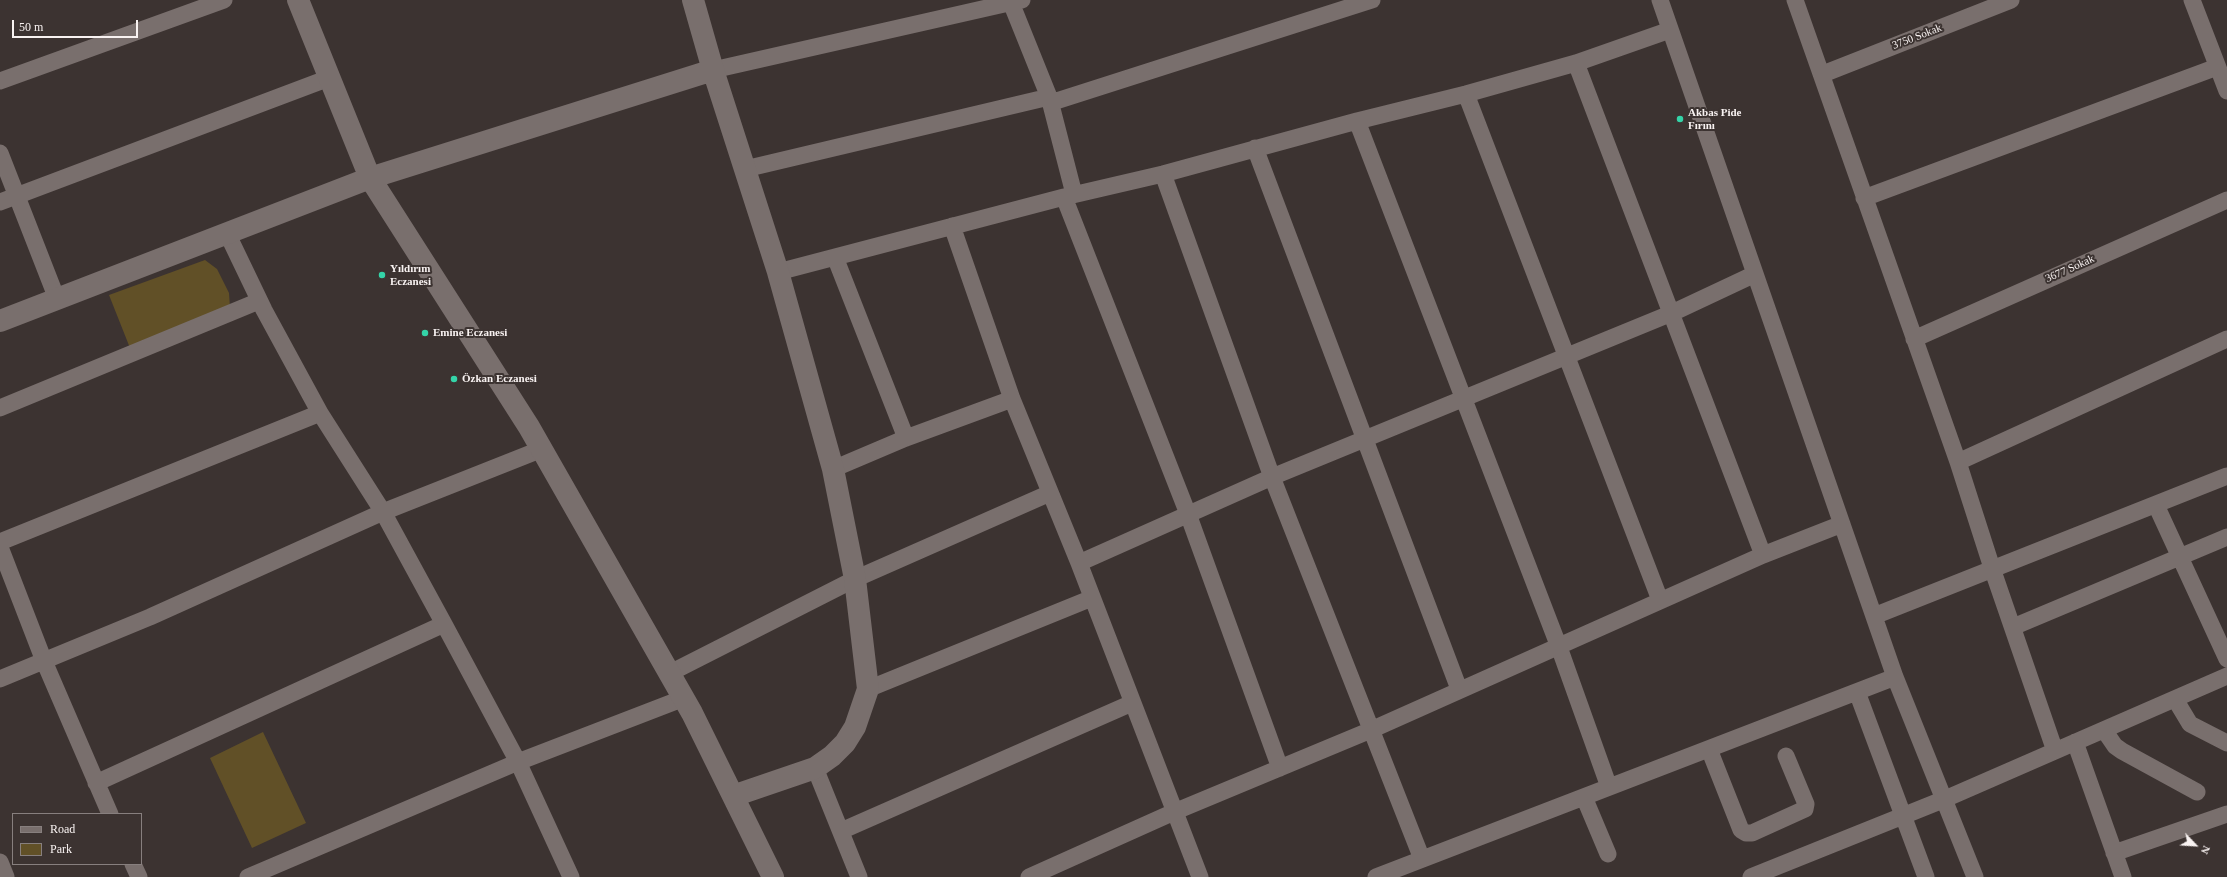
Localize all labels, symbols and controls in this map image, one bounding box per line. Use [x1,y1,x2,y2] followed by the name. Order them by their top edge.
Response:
[14,12,140,38] scale bar
[19,20,43,34] text: 50 m
[1890,21,1944,53] street label: 3750 Sokak
[1688,106,1741,132] place label: Akbas Pide Fırını
[1675,114,1685,124] marker: Akbas Pide Fırını
[2043,252,2097,286] street label: 3677 Sokak
[390,262,431,288] place label: Yıldırım Eczanesi
[377,270,387,280] marker: Yıldırım Eczanesi
[433,326,507,340] place label: Emine Eczanesi
[420,328,430,338] marker: Emine Eczanesi
[462,372,537,386] place label: Özkan Eczanesi
[449,374,459,384] marker: Özkan Eczanesi
[12,813,142,865] legend
[50,822,75,836] text: Road
[2175,825,2215,865] north arrow
[50,842,72,856] text: Park
[2199,844,2213,856] text: N

